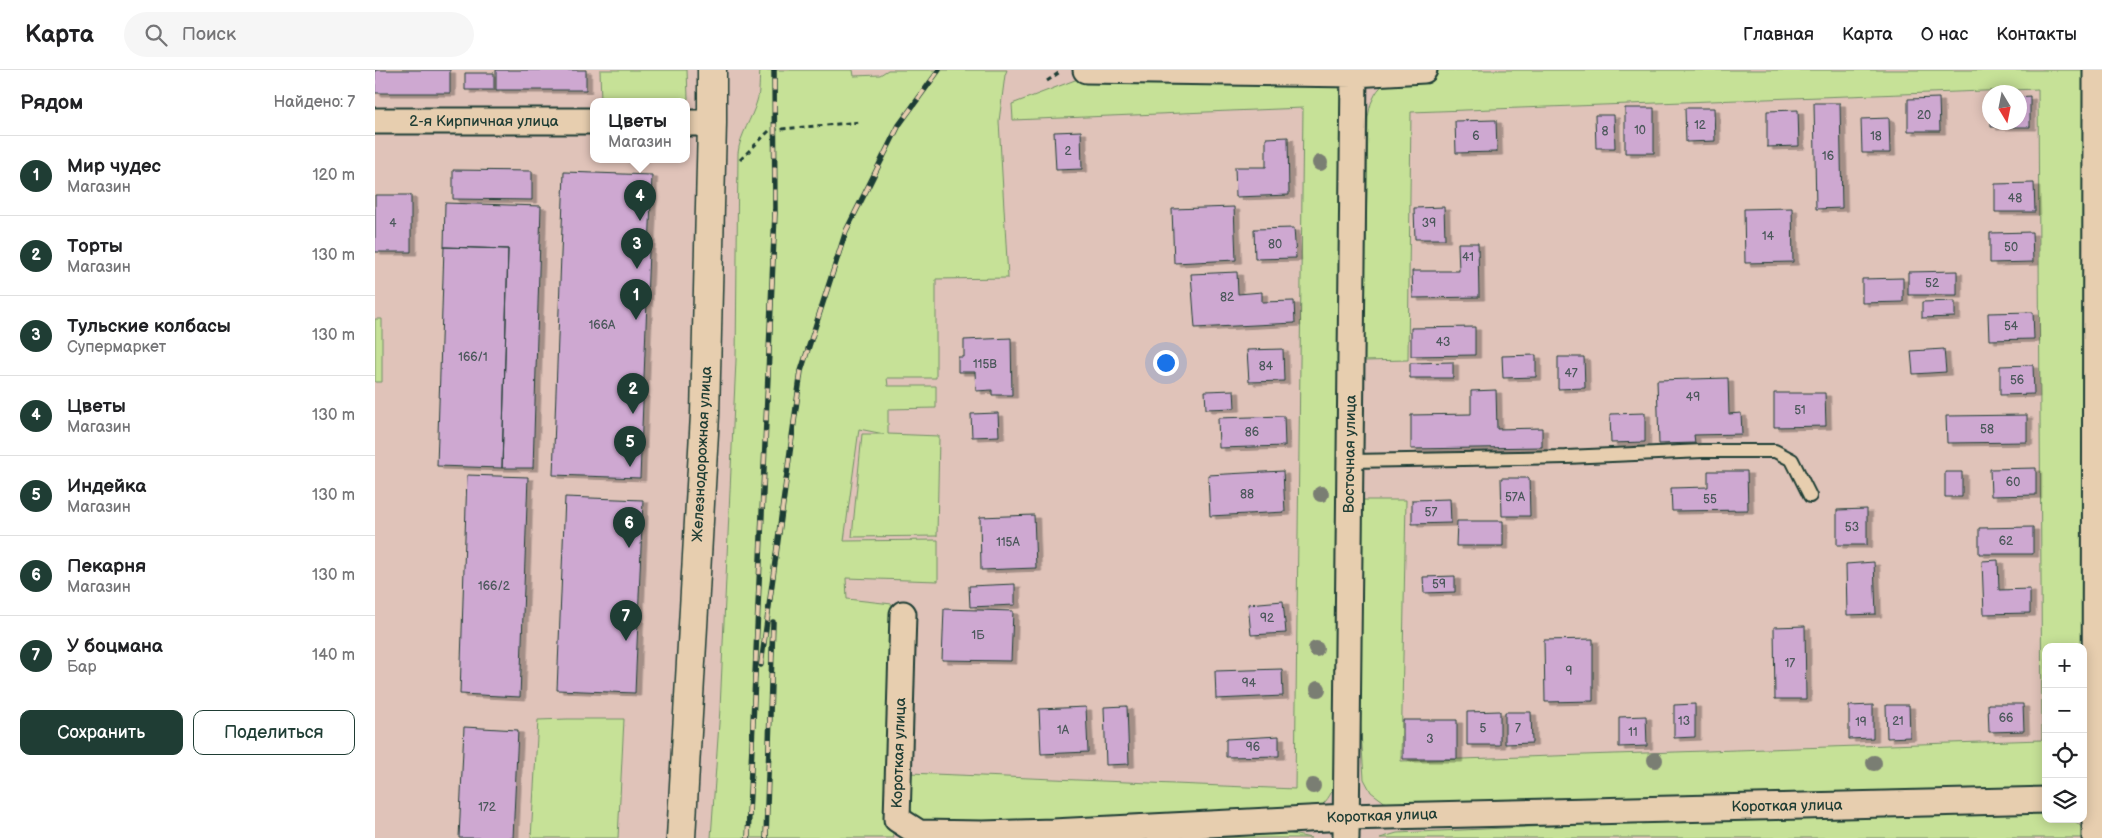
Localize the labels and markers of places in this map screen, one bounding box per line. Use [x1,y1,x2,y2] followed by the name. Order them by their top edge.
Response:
[624,180,656,221] pin: 4
[621,228,653,269] pin: 3
[620,279,652,320] pin: 1
[617,373,649,414] pin: 2
[614,426,646,467] pin: 5
[613,507,645,548] pin: 6
[610,600,642,641] pin: 7

